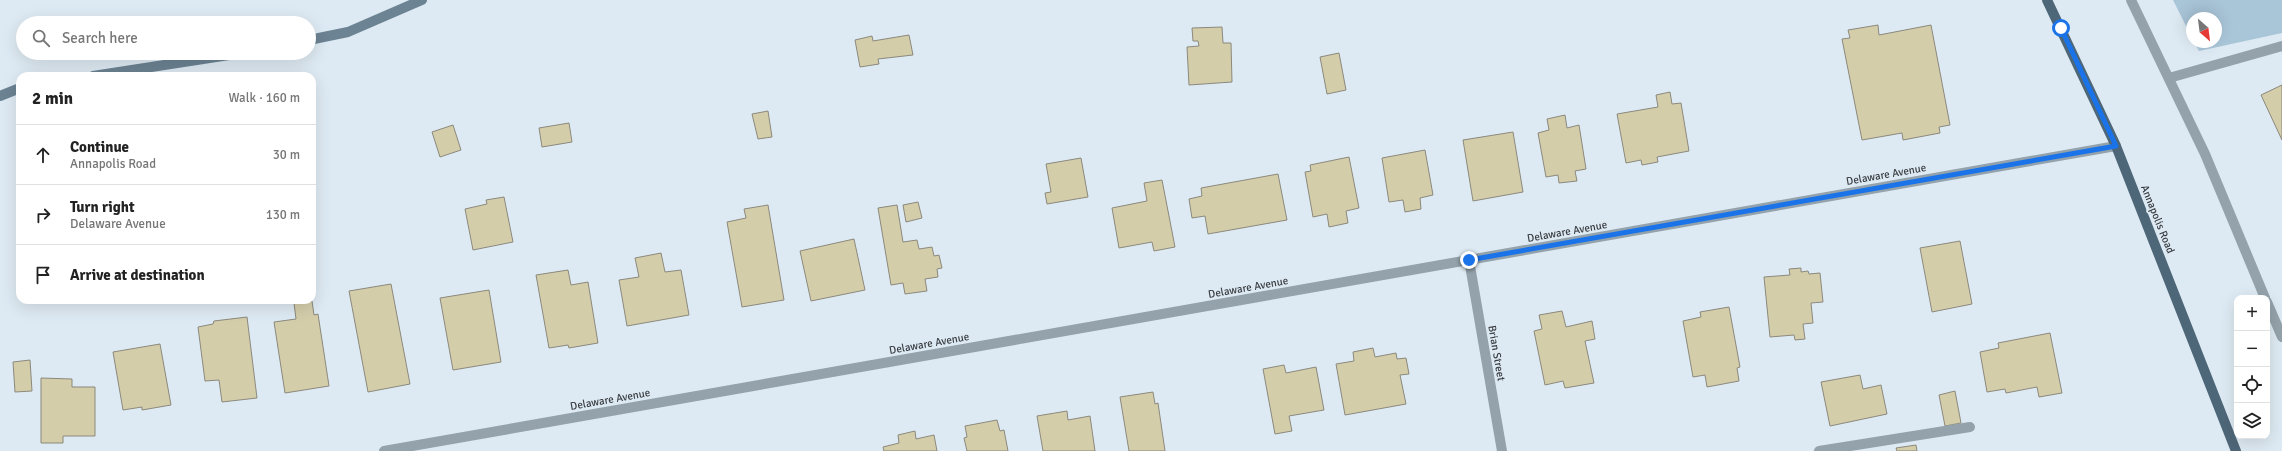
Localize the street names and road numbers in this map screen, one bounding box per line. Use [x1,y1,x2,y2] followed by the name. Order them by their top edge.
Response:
[1845,161,1927,188] street label: Delaware Avenue
[2138,183,2177,256] street label: Annapolis Road
[1526,218,1608,245] street label: Delaware Avenue
[1207,274,1289,301] street label: Delaware Avenue
[1485,324,1508,382] street label: Brian Street
[888,330,970,357] street label: Delaware Avenue
[569,386,651,413] street label: Delaware Avenue

